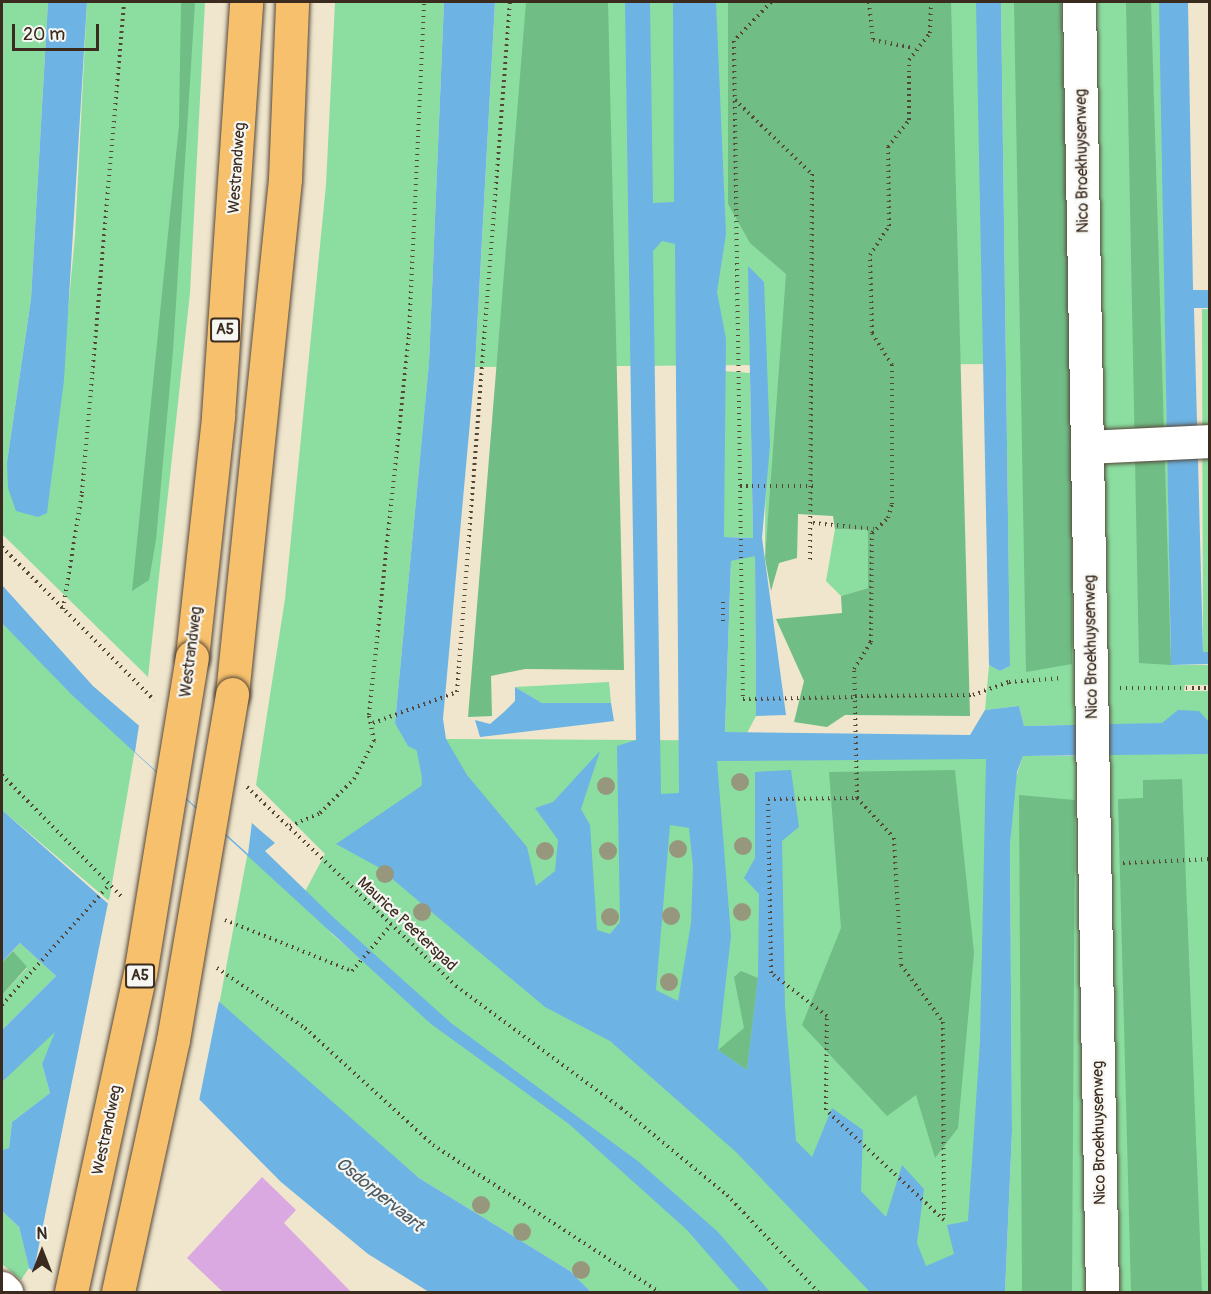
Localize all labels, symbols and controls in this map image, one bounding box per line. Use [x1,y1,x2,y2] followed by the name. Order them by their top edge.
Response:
[15,12,102,50] scale bar
[23,23,65,46] text: 20 m
[1071,89,1093,233] street label: Nico Broekhuysenweg
[224,122,250,214] street label: Westrandweg
[210,318,240,342] road number: A5
[1080,575,1102,719] street label: Nico Broekhuysenweg
[176,605,206,699] street label: Westrandweg
[353,873,461,975] street label: Maurice Peeterspad
[125,964,155,988] road number: A5
[1088,1061,1110,1205] street label: Nico Broekhuysenweg
[88,1083,126,1177] street label: Westrandweg
[331,1153,427,1237] water label: Osdorpervaart
[12,1222,72,1282] north arrow
[37,1224,47,1244] text: N

